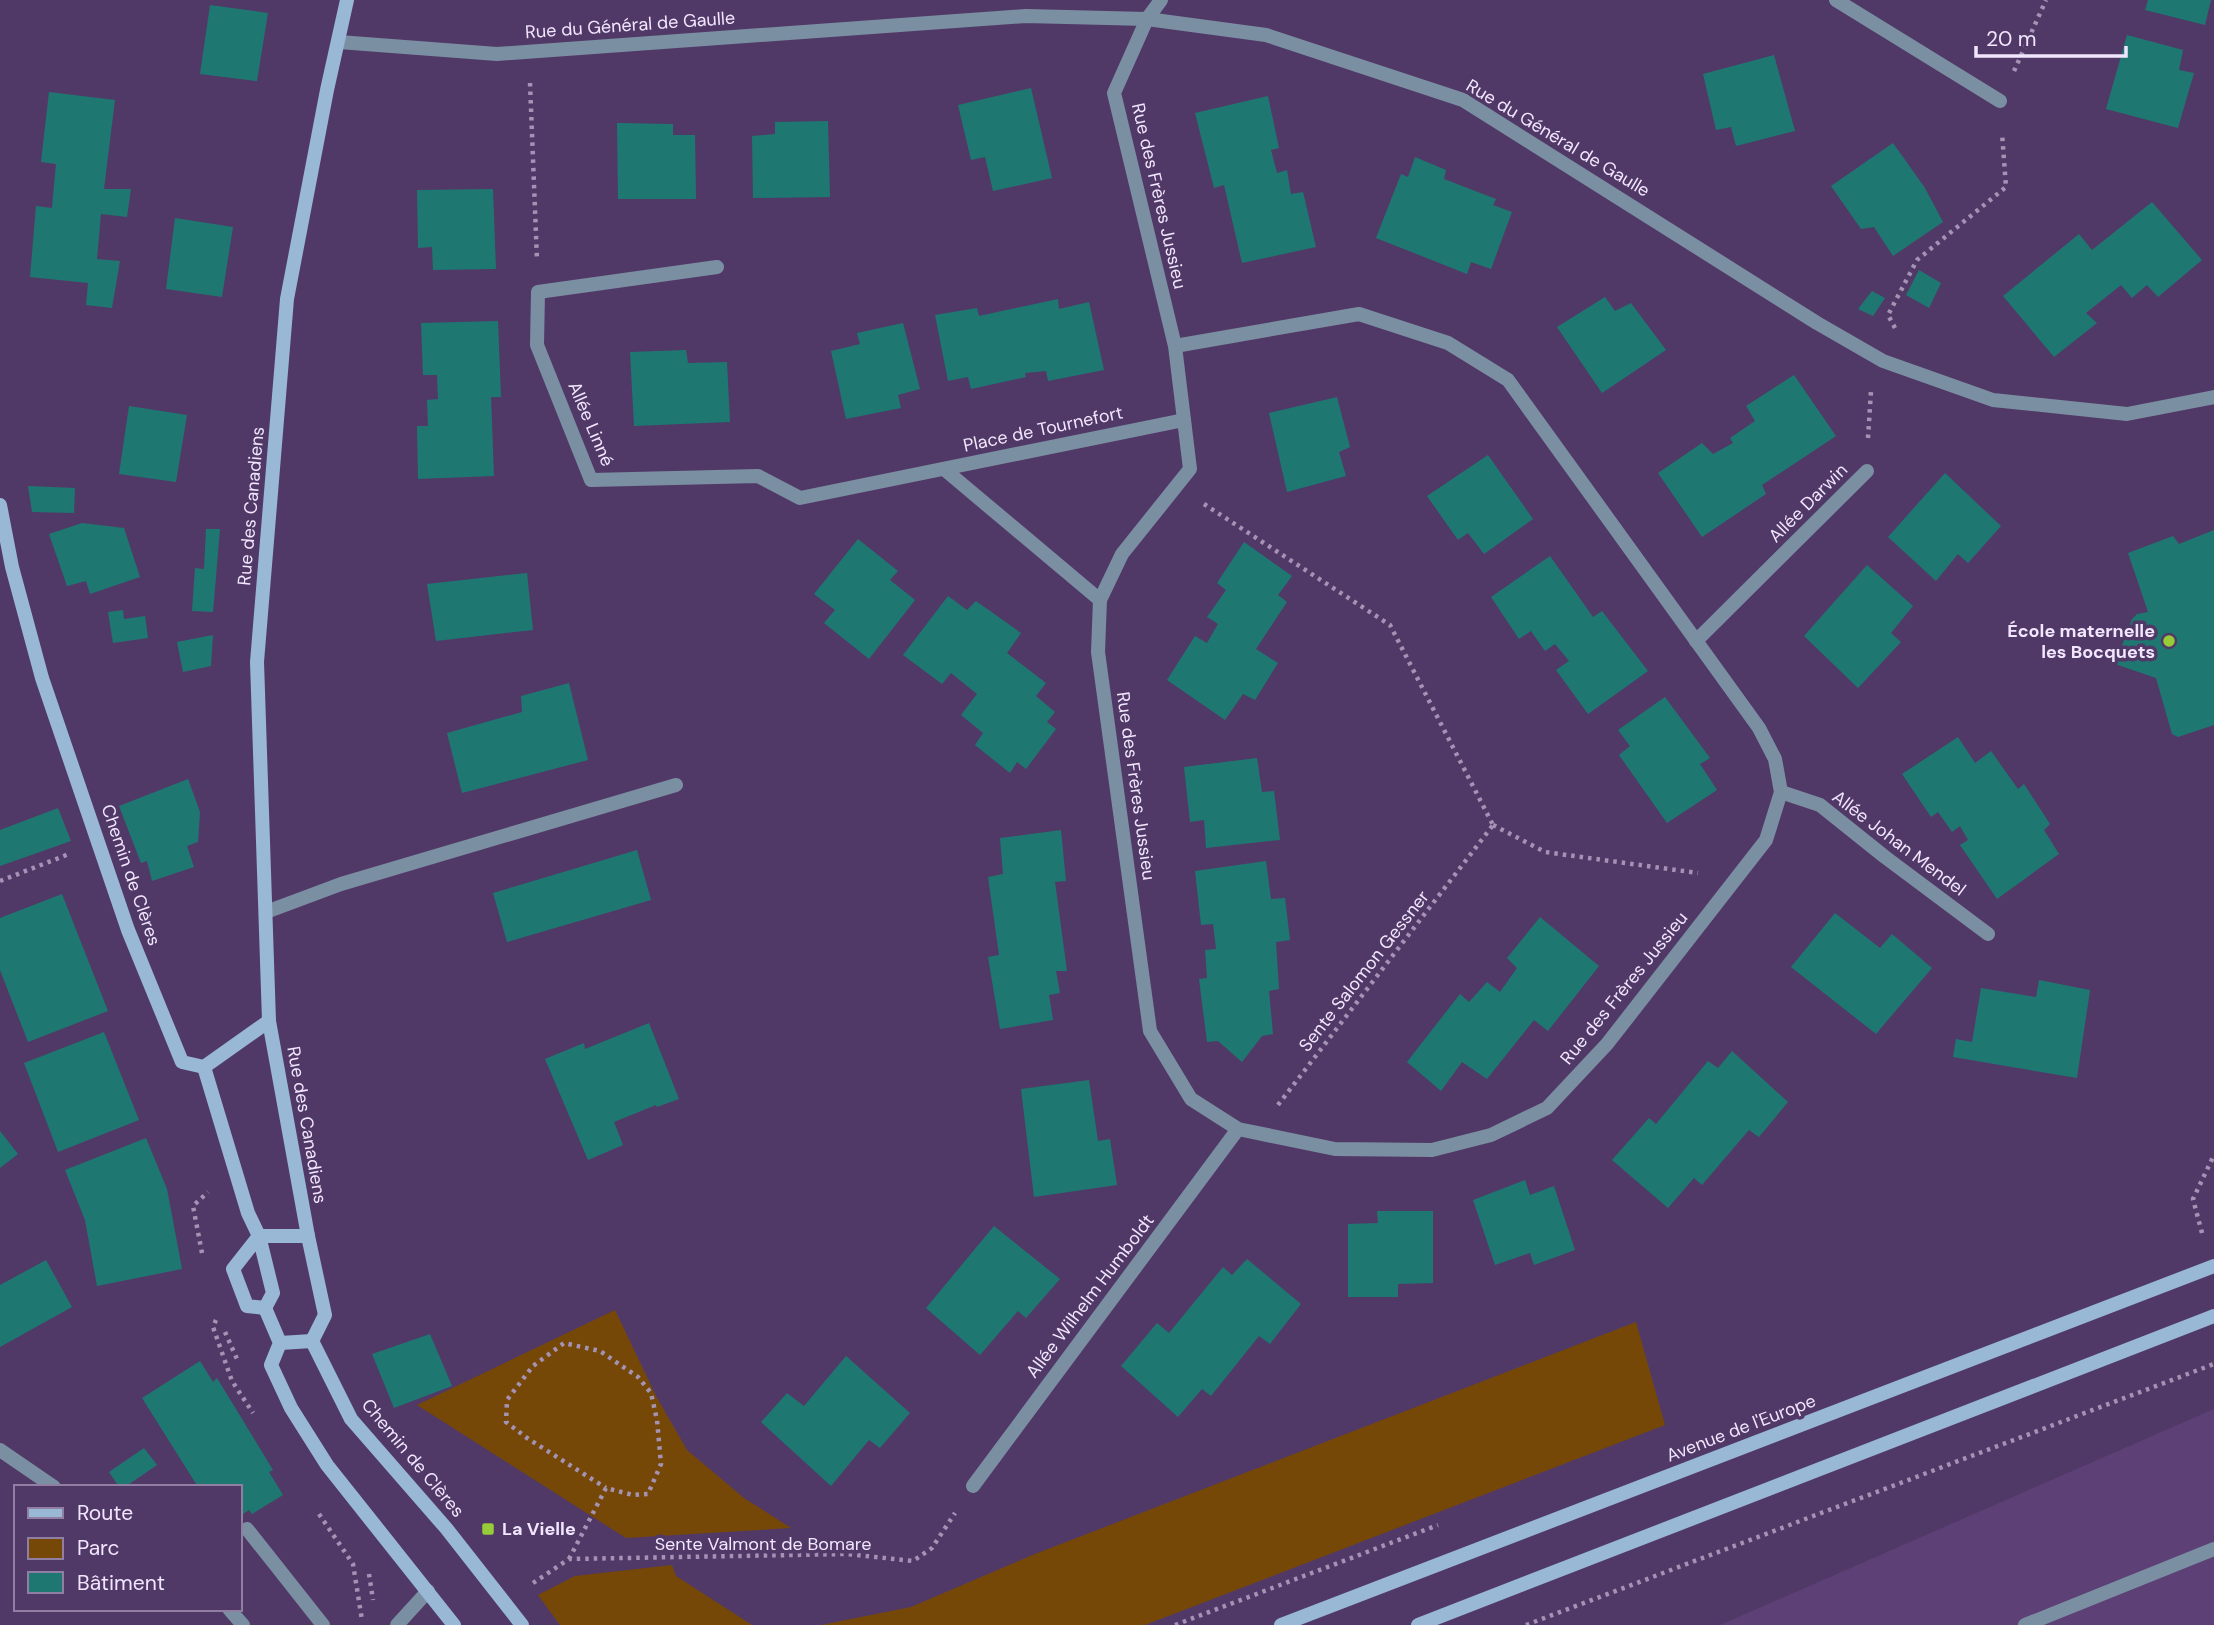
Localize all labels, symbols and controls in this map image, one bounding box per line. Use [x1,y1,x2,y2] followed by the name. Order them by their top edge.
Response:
[524,6,736,44] street label: Rue du Général de Gaulle
[1976,14,2126,58] scale bar
[1986,25,2037,53] text: 20 m
[1462,74,1654,202] street label: Rue du Général de Gaulle
[1126,101,1192,291] street label: Rue des Frères Jussieu
[562,378,620,470] street label: Allée Linné
[961,400,1125,458] street label: Place de Tournefort
[232,426,270,586] street label: Rue des Canadiens
[1763,458,1853,548] street label: Allée Darwin
[2007,619,2155,664] place label: École maternelle les Bocquets
[2161,633,2177,649] marker: École maternelle les Bocquets
[1111,690,1161,882] street label: Rue des Frères Jussieu
[1827,785,1971,901] street label: Allée Johan Mendel
[96,801,166,949] street label: Chemin de Clères
[1293,885,1435,1057] street label: Sente Salomon Gessner
[1555,907,1693,1069] street label: Rue des Frères Jussieu
[281,1044,333,1206] street label: Rue des Canadiens
[1020,1209,1160,1383] street label: Allée Wilhelm Humboldt
[1663,1388,1819,1468] street label: Avenue de l'Europe
[356,1394,470,1522] street label: Chemin de Clères
[14,1485,242,1611] legend
[77,1499,133,1527] text: Route
[502,1517,576,1541] place label: La Vielle
[480,1521,496,1537] marker: La Vielle
[655,1532,871,1556] street label: Sente Valmont de Bomare
[77,1534,120,1562] text: Parc
[77,1569,165,1597] text: Bâtiment

